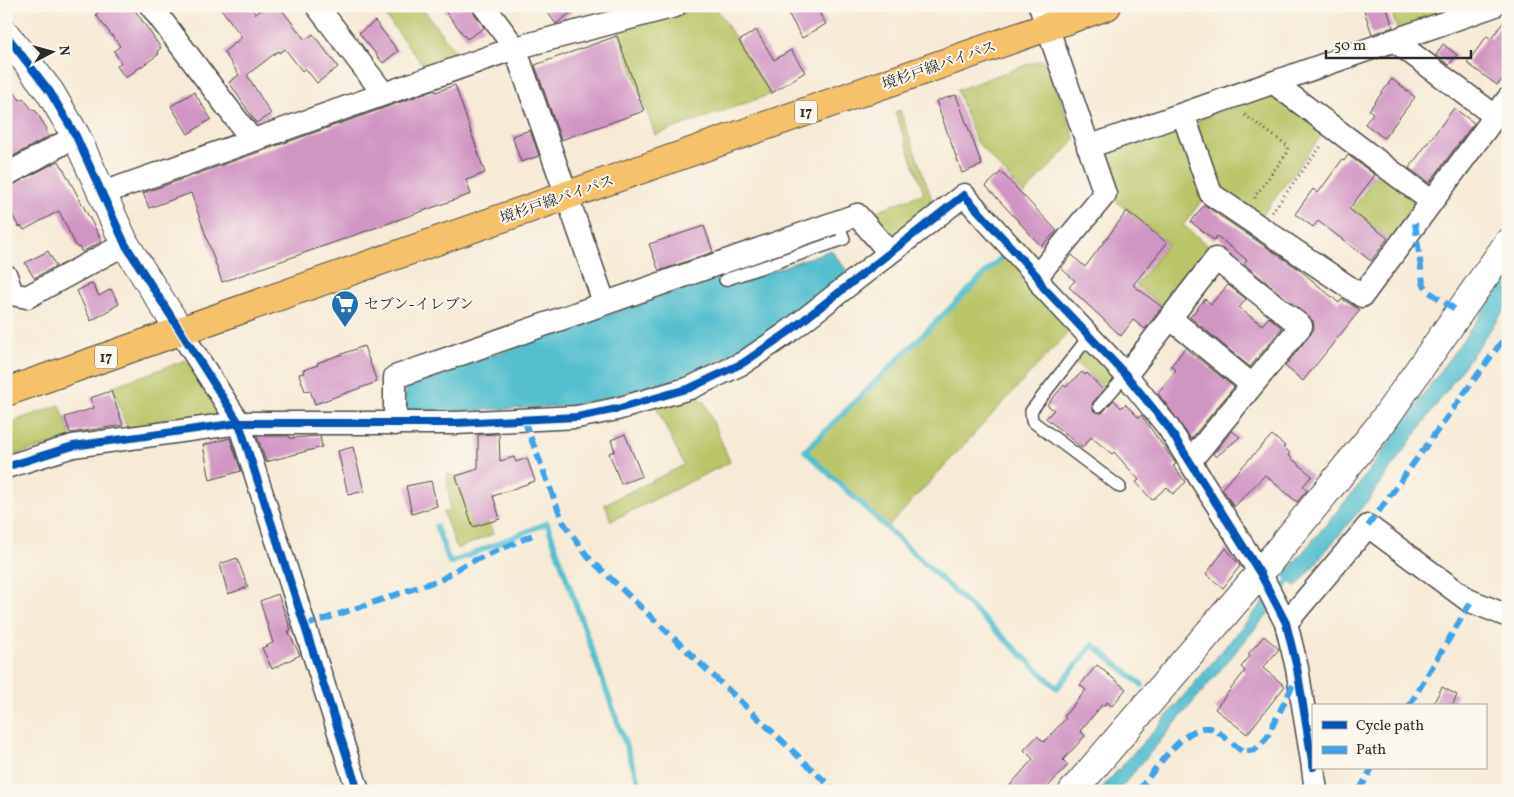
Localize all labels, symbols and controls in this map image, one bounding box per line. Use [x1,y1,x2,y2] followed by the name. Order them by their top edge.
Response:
[28,28,78,78] north arrow
[1326,28,1472,60] scale bar
[1334,36,1366,57] text: 50 m
[879,37,999,96] street label: 境杉戸線バイパス
[53,45,73,57] text: N
[795,100,817,124] road number: 17
[497,171,617,230] street label: 境杉戸線バイパス
[330,289,360,328] supermarket icon: セブン-イレブン
[364,295,474,316] place label: セブン-イレブン
[95,346,117,368] road number: 17
[1312,704,1486,770] legend
[1356,716,1424,737] text: Cycle path
[1356,740,1386,761] text: Path

